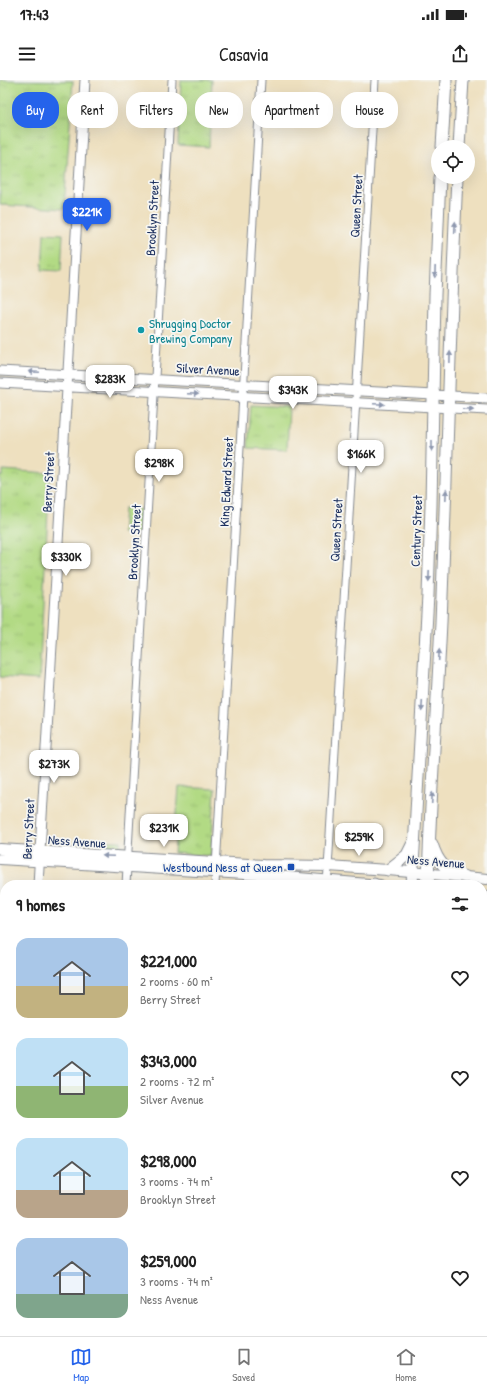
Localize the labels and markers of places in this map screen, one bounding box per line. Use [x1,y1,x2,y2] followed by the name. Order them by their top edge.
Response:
[59,198,115,232] pin: $221K
[149,314,233,347] place label: Shrugging Doctor Brewing Company
[136,325,146,335] marker: Shrugging Doctor Brewing Company
[82,365,138,399] pin: $283K
[265,376,321,410] pin: $343K
[333,440,389,474] pin: $166K
[131,449,187,483] pin: $298K
[38,543,94,577] pin: $330K
[26,750,82,784] pin: $273K
[136,814,192,848] pin: $231K
[331,823,387,857] pin: $259K
[163,858,283,876] place label: Westbound Ness at Queen
[286,862,296,872] marker: Westbound Ness at Queen

